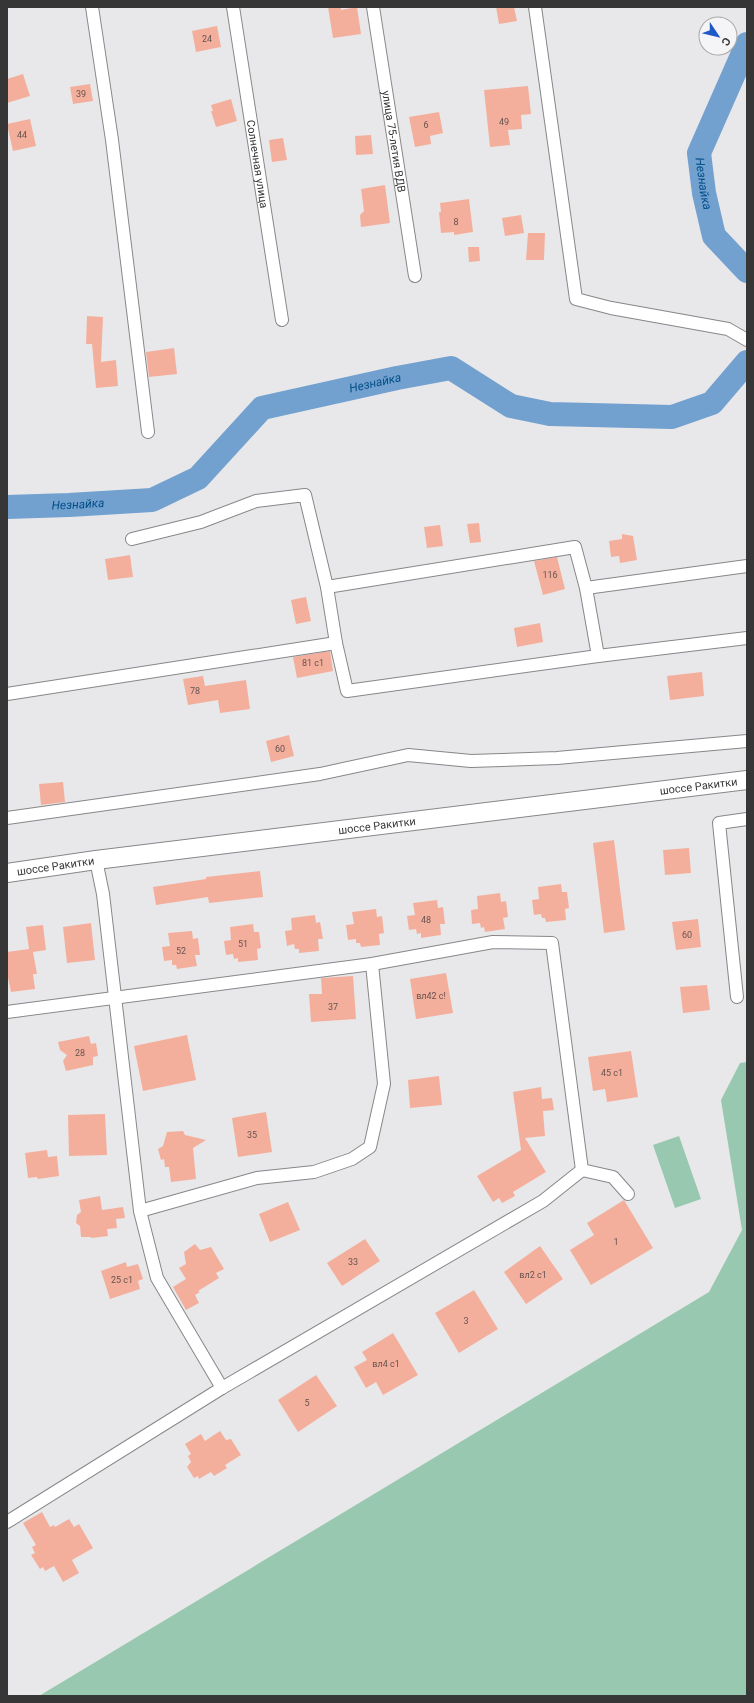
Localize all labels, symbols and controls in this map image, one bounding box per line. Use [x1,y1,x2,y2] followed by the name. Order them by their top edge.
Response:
[698,16,738,56] north arrow
[202,34,212,44] house number: 24
[718,35,733,48] text: С
[76,89,86,99] house number: 39
[380,90,408,193] street label: улица 75-летия ВДВ
[499,117,509,127] house number: 49
[244,119,271,209] street label: Солнечная улица
[423,120,429,130] house number: 6
[17,130,27,140] house number: 44
[693,157,715,211] water label: Незнайка
[453,217,459,227] house number: 8
[348,370,402,395] water label: Незнайка
[51,496,105,513] water label: Незнайка
[542,570,558,580] house number: 116
[302,658,324,668] house number: 81 с1
[190,686,200,696] house number: 78
[275,744,285,754] house number: 60
[659,775,738,797] street label: шоссе Ракитки
[337,814,416,837] street label: шоссе Ракитки
[16,854,95,878] street label: шоссе Ракитки
[421,915,431,925] house number: 48
[682,930,692,940] house number: 60
[238,939,248,949] house number: 51
[176,946,186,956] house number: 52
[416,991,446,1001] house number: вл42 с!
[328,1002,338,1012] house number: 37
[75,1048,85,1058] house number: 28
[601,1068,623,1078] house number: 45 с1
[247,1130,257,1140] house number: 35
[613,1237,619,1247] house number: 1
[348,1257,358,1267] house number: 33
[519,1270,547,1280] house number: вл2 с1
[111,1275,133,1285] house number: 25 с1
[463,1316,469,1326] house number: 3
[372,1359,400,1369] house number: вл4 с1
[304,1398,310,1408] house number: 5

